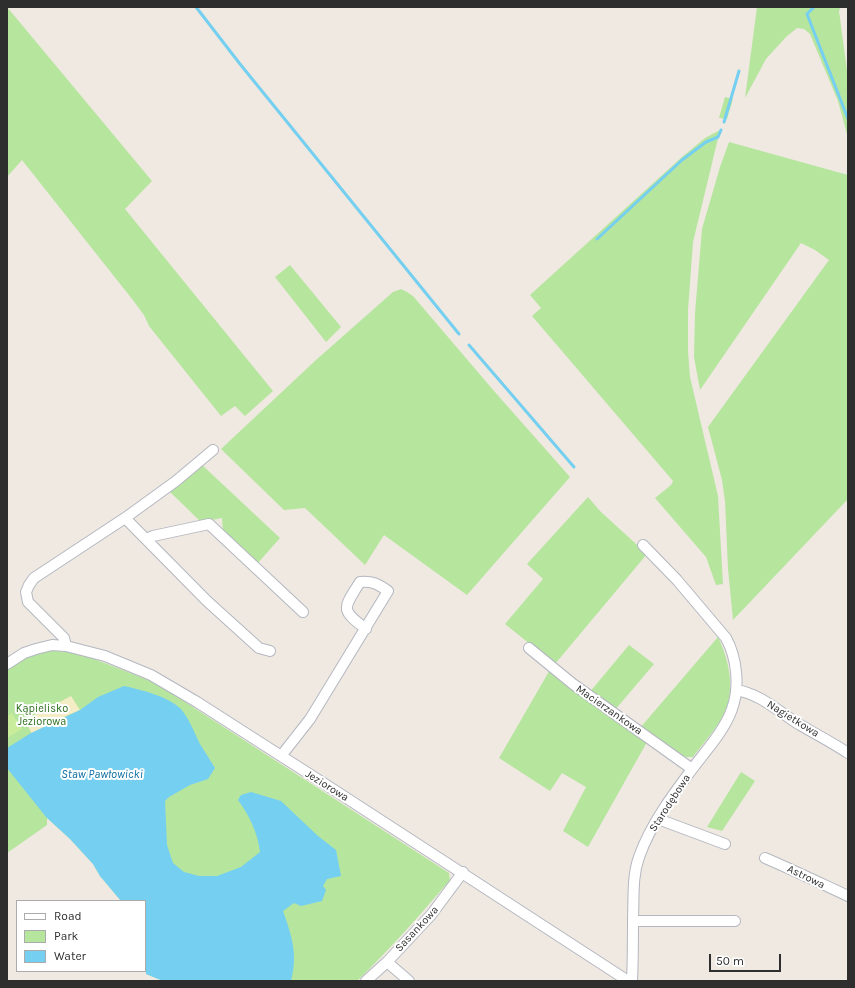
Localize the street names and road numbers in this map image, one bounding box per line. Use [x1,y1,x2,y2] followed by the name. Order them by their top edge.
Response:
[573,682,645,738] street label: Macierzankowa
[764,698,822,740] street label: Nagietkowa
[303,768,351,804] street label: Jeziorowa
[647,772,693,834] street label: Starodębowa
[785,862,827,892] street label: Astrowa
[393,904,441,954] street label: Sasankowa

